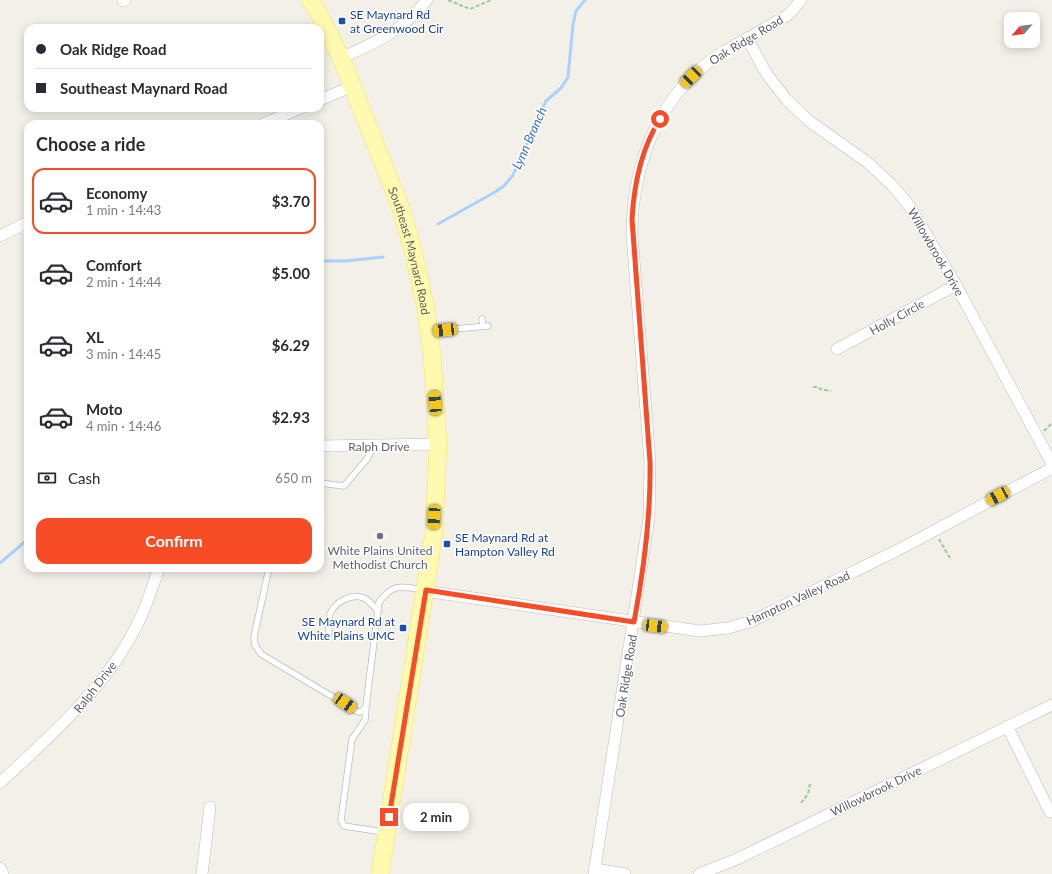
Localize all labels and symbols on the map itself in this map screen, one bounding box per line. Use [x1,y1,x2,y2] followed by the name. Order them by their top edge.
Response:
[350,7,444,36] place label: SE Maynard Rd at Greenwood Cir
[706,12,786,68] street label: Oak Ridge Road
[1004,12,1040,48] north arrow
[337,16,347,26] marker: SE Maynard Rd at Greenwood Cir
[678,64,704,90] car
[508,104,550,172] water label: Lynn Branch
[651,110,669,128] route start
[386,184,434,316] street label: Southeast Maynard Road
[905,205,967,299] street label: Willowbrook Drive
[867,296,927,338] street label: Holly Circle
[432,323,458,337] car
[428,391,442,415] car
[348,439,410,454] street label: Ralph Drive
[985,485,1011,507] car
[427,505,441,529] car
[455,530,555,559] place label: SE Maynard Rd at Hampton Valley Rd
[375,531,385,541] marker: White Plains United Methodist Church
[442,539,452,549] marker: SE Maynard Rd at Hampton Valley Rd
[328,543,432,572] place label: White Plains United Methodist Church
[744,567,852,629] street label: Hampton Valley Road
[298,614,396,643] place label: SE Maynard Rd at White Plains UMC
[642,619,668,633] car
[398,623,408,633] marker: SE Maynard Rd at White Plains UMC
[612,633,640,719] street label: Oak Ridge Road
[70,658,120,716] street label: Ralph Drive
[332,691,358,715] car
[828,762,924,820] street label: Willowbrook Drive
[403,803,469,831] callout: 2 min
[380,808,398,826] route end

